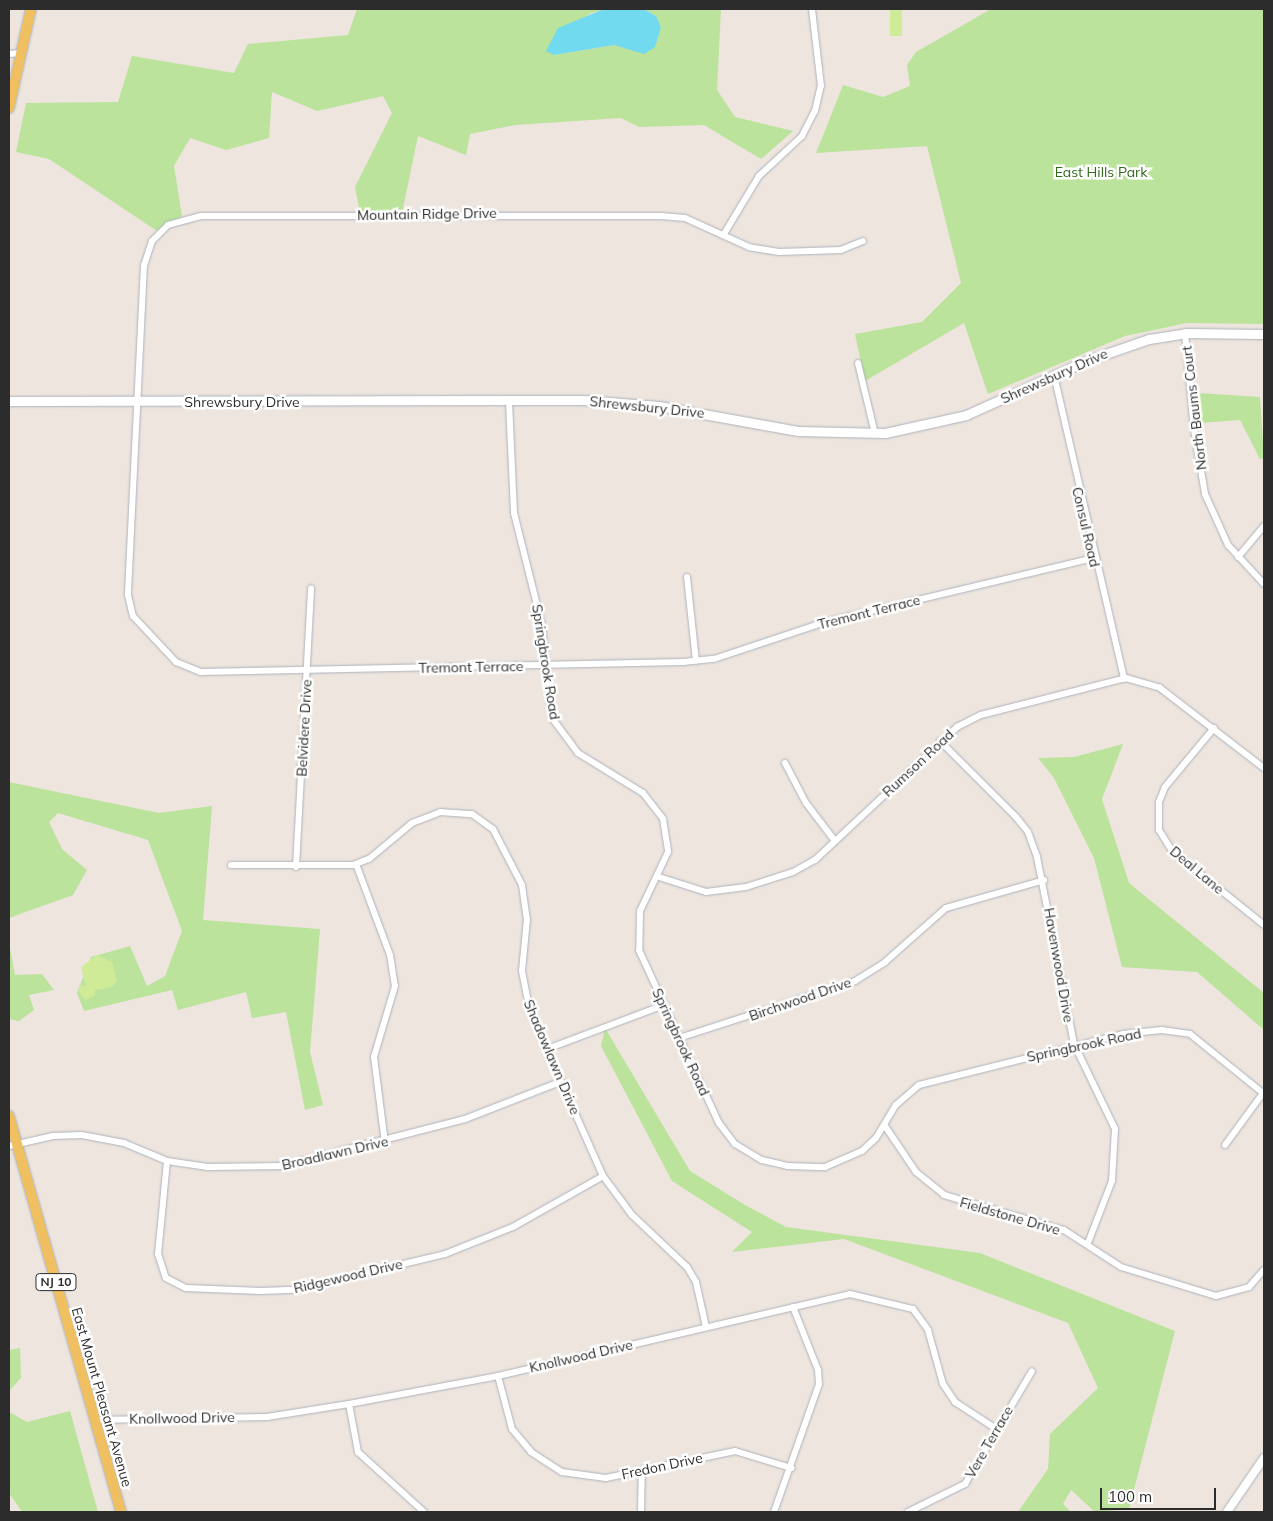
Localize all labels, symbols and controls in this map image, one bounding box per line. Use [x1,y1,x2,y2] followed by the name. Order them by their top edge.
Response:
[1055,164,1147,180] park label: East Hills Park
[357,204,497,224] street label: Mountain Ridge Drive
[998,345,1110,407] street label: Shrewsbury Drive
[1178,345,1210,471] street label: North Baums Court
[589,393,705,421] street label: Shrewsbury Drive
[184,394,300,410] street label: Shrewsbury Drive
[1069,485,1103,569] street label: Consul Road
[816,591,922,633] street label: Tremont Terrace
[529,603,563,721] street label: Springbrook Road
[418,658,524,676] street label: Tremont Terrace
[293,679,315,777] street label: Belvidere Drive
[879,726,957,800] street label: Rumson Road
[1167,843,1227,897] street label: Deal Lane
[1041,906,1077,1024] street label: Havenwood Drive
[747,974,853,1024] street label: Birchwood Drive
[649,986,713,1098] street label: Springbrook Road
[520,997,584,1117] street label: Shadowlawn Drive
[1025,1025,1143,1065] street label: Springbrook Road
[280,1133,390,1173] street label: Broadlawn Drive
[958,1194,1062,1238] street label: Fieldstone Drive
[292,1255,404,1297] street label: Ridgewood Drive
[35,1272,77,1291] road number: NJ 10
[68,1305,136,1489] street label: East Mount Pleasant Avenue
[528,1336,634,1376] street label: Knollwood Drive
[962,1403,1016,1481] street label: Vere Terrace
[129,1409,235,1427] street label: Knollwood Drive
[620,1449,704,1483] street label: Fredon Drive
[1103,1478,1219,1510] scale bar
[1108,1487,1152,1506] text: 100 m

